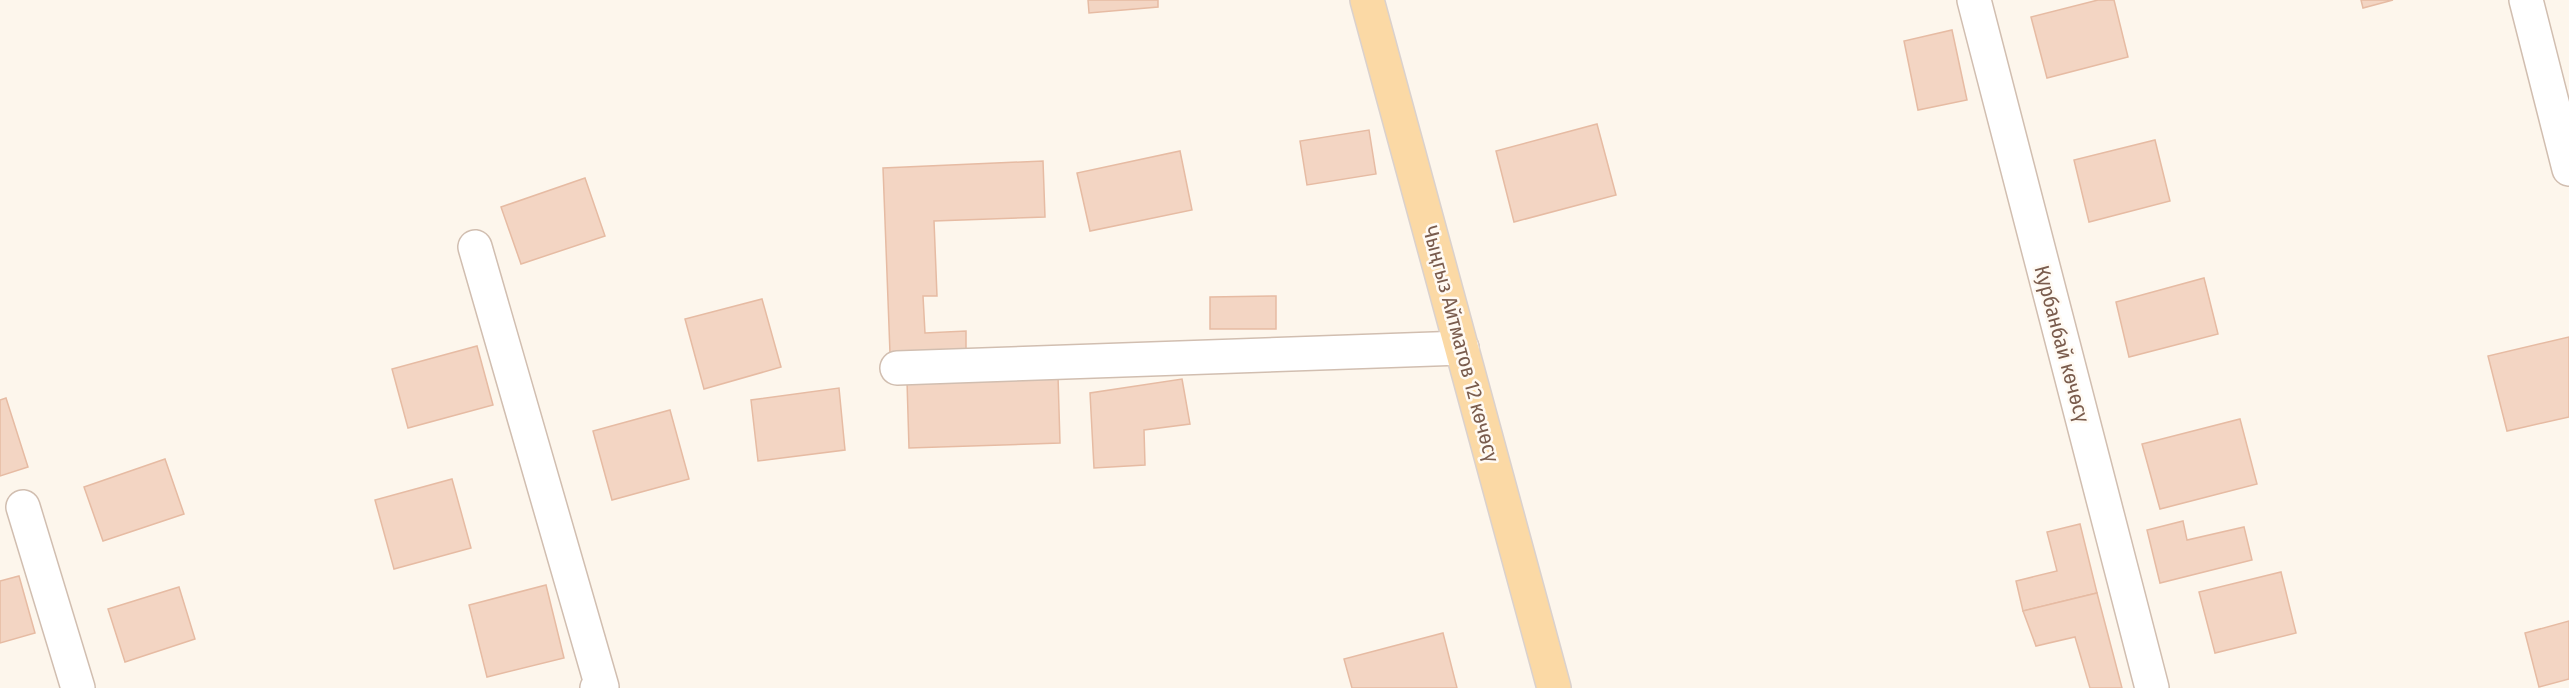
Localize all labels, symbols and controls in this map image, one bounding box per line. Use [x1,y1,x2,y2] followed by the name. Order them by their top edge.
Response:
[1417,223,1505,466] street label: Чыңгыз Айтматов 12 көчөсү
[2029,263,2096,426] street label: Курбанбай көчөсү

